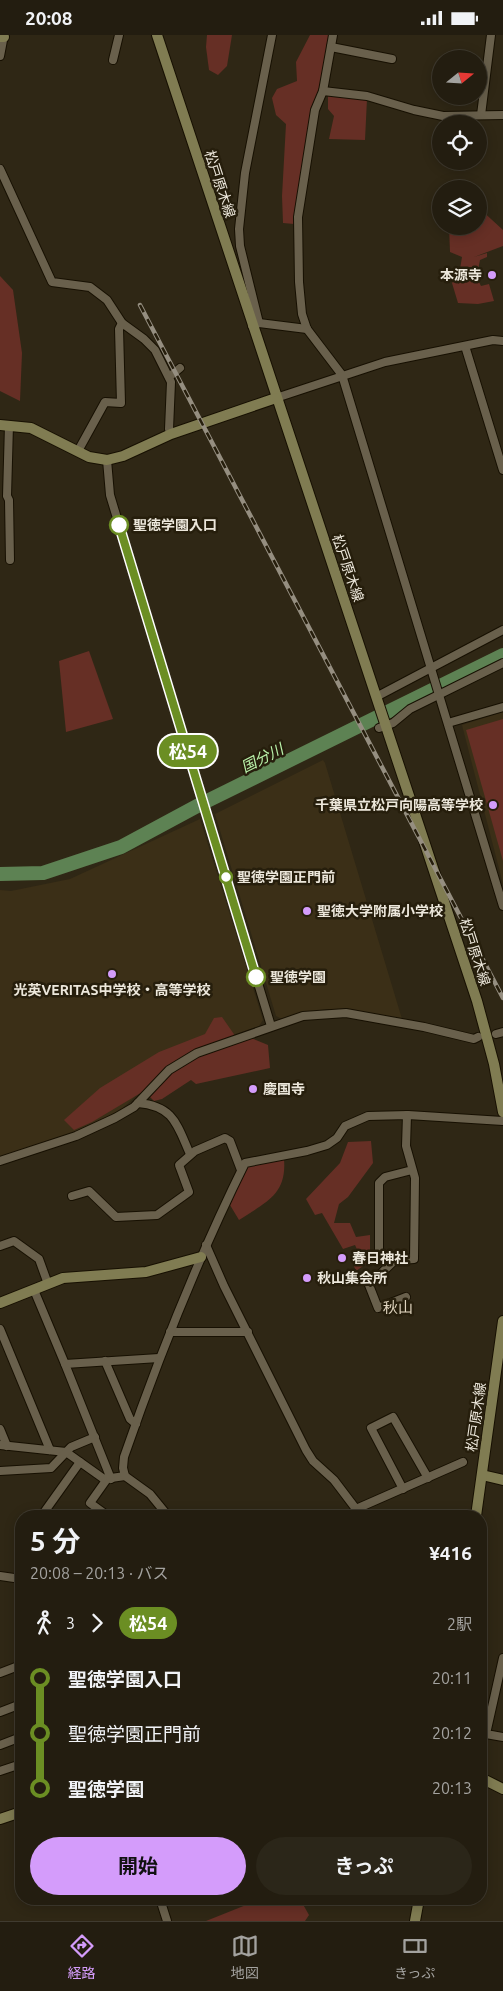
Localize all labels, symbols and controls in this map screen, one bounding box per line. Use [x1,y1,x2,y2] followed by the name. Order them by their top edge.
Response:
[25,7,73,29] text: 20:08
[432,50,488,105] north arrow
[432,50,487,235] map controls
[432,115,487,170] button: locate
[202,148,238,220] street label: 松戸原木線
[432,180,487,235] button: layers
[440,267,482,283] place label: 本源寺
[486,269,498,281] marker: 本源寺
[109,515,129,535] marker: 聖徳学園入口
[133,517,217,533] place label: 聖徳学園入口
[329,532,367,604] street label: 松戸原木線
[159,735,217,767] line badge: 松54
[238,739,288,776] water label: 国分川
[169,741,207,761] text: 松54
[315,797,483,813] place label: 千葉県立松戸向陽高等学校
[487,799,499,811] marker: 千葉県立松戸向陽高等学校
[237,869,335,885] place label: 聖徳学園正門前
[219,870,233,884] marker: 聖徳学園正門前
[317,903,443,919] place label: 聖徳大学附属小学校
[301,905,313,917] marker: 聖徳大学附属小学校
[457,916,493,988] street label: 松戸原木線
[246,967,266,987] marker: 聖徳学園
[106,968,118,980] marker: 光英VERITAS中学校・高等学校
[270,969,326,985] place label: 聖徳学園
[14,982,210,998] place label: 光英VERITAS中学校・高等学校
[263,1081,305,1097] place label: 慶国寺
[247,1083,259,1095] marker: 慶国寺
[352,1250,408,1266] place label: 春日神社
[336,1252,348,1264] marker: 春日神社
[317,1270,387,1286] place label: 秋山集会所
[301,1272,313,1284] marker: 秋山集会所
[383,1299,413,1316] district label: 秋山
[463,1381,489,1453] street label: 松戸原木線
[30,1525,80,1556] text: 5 分
[429,1542,472,1564] text: ¥416
[30,1564,169,1582] text: 20:08 – 20:13 · バス
[30,1609,58,1637] icon: walk
[83,1609,111,1637] icon: forward
[129,1613,167,1633] text: 松54
[66,1614,75,1632] text: 3
[447,1615,472,1633] text: 2駅
[68,1668,182,1690] text: 聖徳学園入口
[432,1669,472,1687] text: 20:11
[68,1723,201,1745] text: 聖徳学園正門前
[432,1724,472,1742] text: 20:12
[68,1778,144,1800] text: 聖徳学園
[432,1779,472,1797] text: 20:13
[30,1837,246,1895] button: 開始
[256,1837,472,1895] button: きっぷ
[68,1932,96,1982] tab: 経路
[231,1932,259,1982] tab: 地図
[394,1932,435,1982] tab: きっぷ

